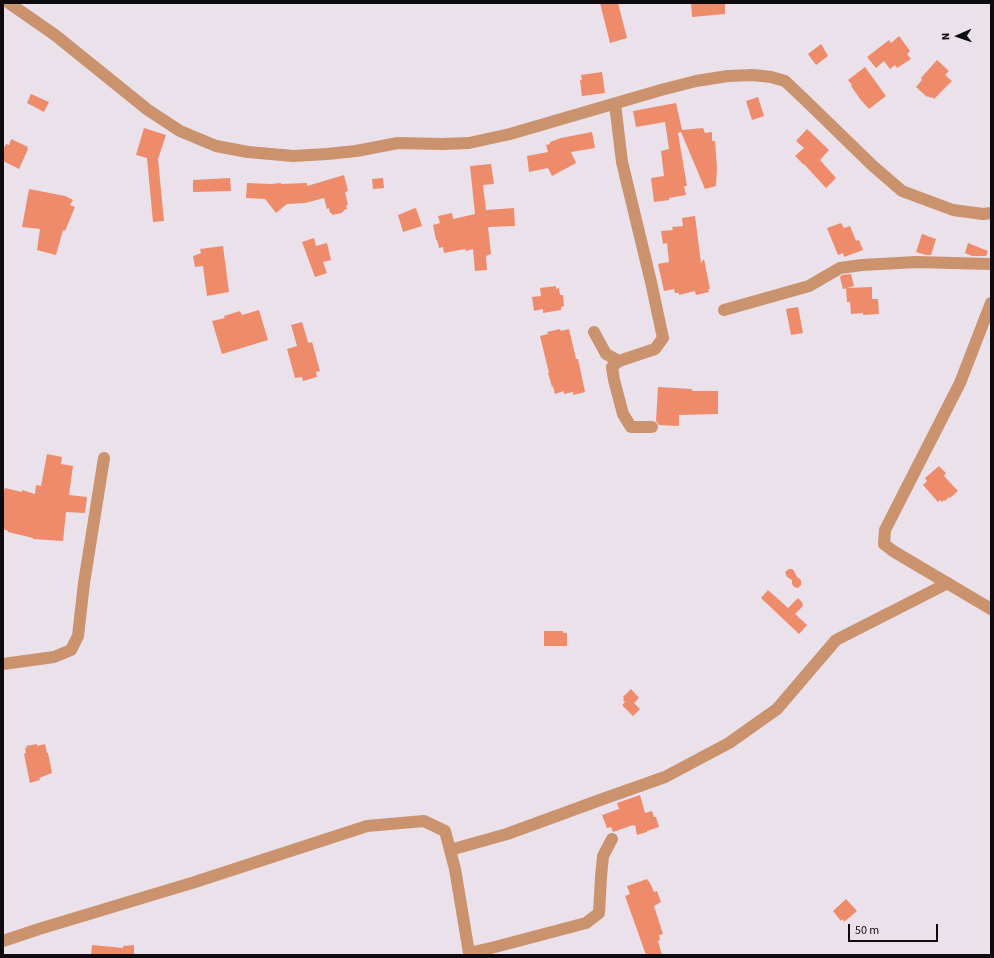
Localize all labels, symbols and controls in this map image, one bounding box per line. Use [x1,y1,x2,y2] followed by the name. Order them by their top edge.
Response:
[938,16,978,56] north arrow
[938,33,953,40] text: N
[850,916,940,942] scale bar
[855,922,879,939] text: 50 m

